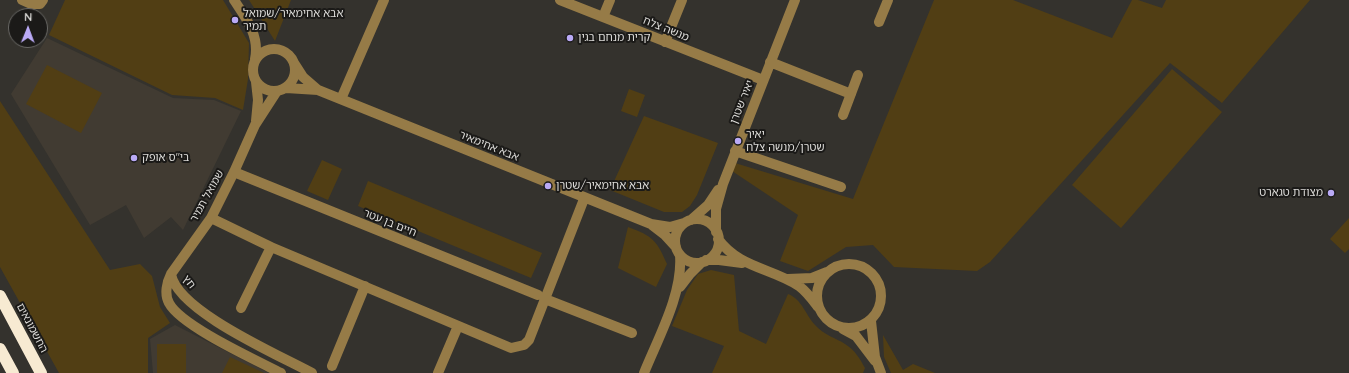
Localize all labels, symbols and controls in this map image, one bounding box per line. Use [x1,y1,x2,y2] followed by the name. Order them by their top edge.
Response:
[243,7,343,33] place label: אבא אחימאיר/שמואל תמיר
[8,8,48,48] north arrow
[24,10,32,24] text: N
[641,14,691,44] street label: מנשה צלח
[230,15,240,25] marker: אבא אחימאיר/שמואל תמיר
[578,31,650,45] place label: קרית מנחם בגין
[565,33,575,43] marker: קרית מנחם בגין
[727,78,757,126] street label: יאיר שטרן
[457,128,521,164] street label: אבא אחימאיר
[746,128,824,154] place label: יאיר שטרן/מנשה צלח
[733,136,743,146] marker: יאיר שטרן/מנשה צלח
[142,151,189,165] place label: בי"ס אופק
[129,153,139,163] marker: בי"ס אופק
[187,168,227,224] street label: שמואל תמיר
[556,179,649,193] place label: אבא אחימאיר/שטרן
[543,181,553,191] marker: אבא אחימאיר/שטרן
[1259,186,1323,200] place label: מצודת טגארט
[1326,188,1336,198] marker: מצודת טגארט
[362,206,418,240] street label: חיים בן עטר
[180,273,198,291] street label: חץ
[13,301,51,355] street label: החשמונאים

